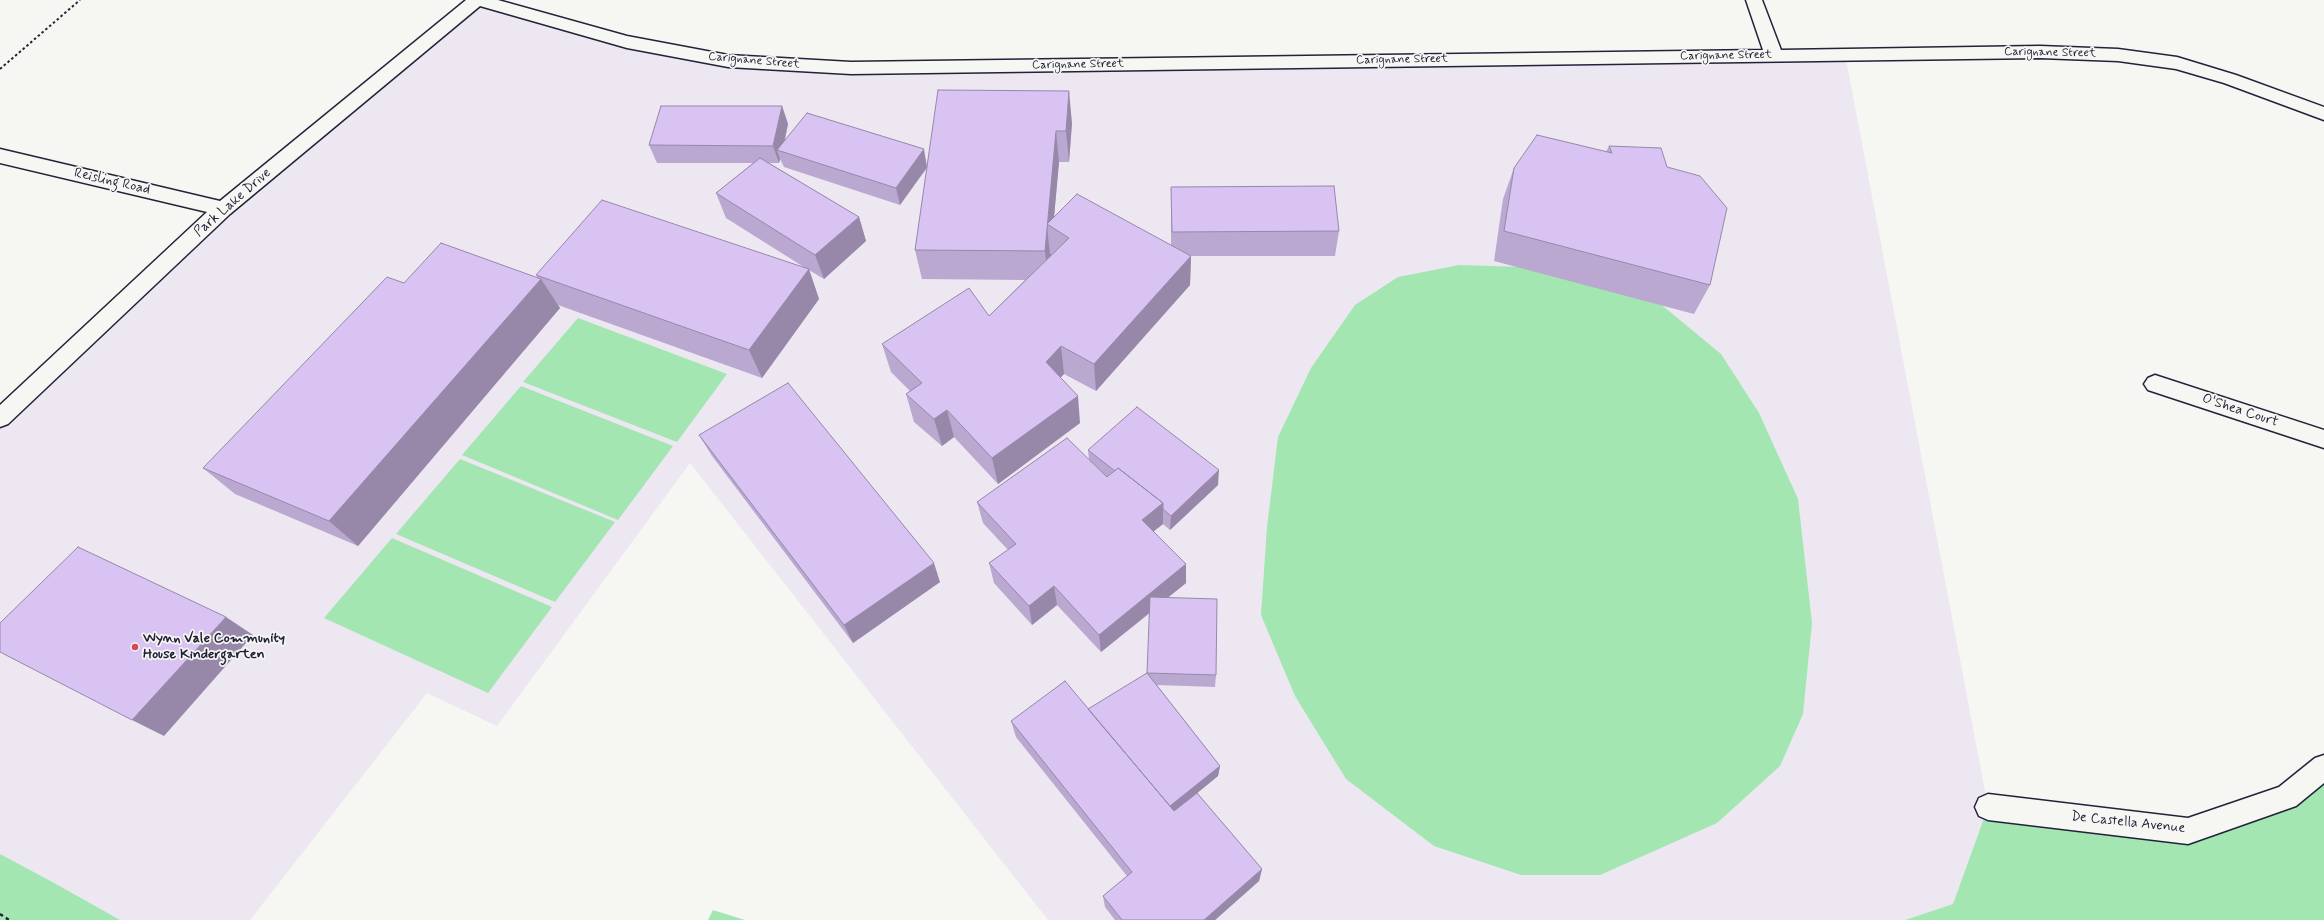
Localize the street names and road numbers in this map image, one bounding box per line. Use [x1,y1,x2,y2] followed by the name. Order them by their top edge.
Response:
[2004,45,2096,61] street label: Carignane Street
[1680,48,1772,64] street label: Carignane Street
[708,50,800,72] street label: Carignane Street
[1356,52,1448,68] street label: Carignane Street
[1032,57,1124,73] street label: Carignane Street
[72,165,152,199] street label: Reisling Road
[191,165,275,241] street label: Park Lake Drive
[2200,391,2280,431] street label: O'Shea Court
[2070,809,2186,837] street label: De Castella Avenue

